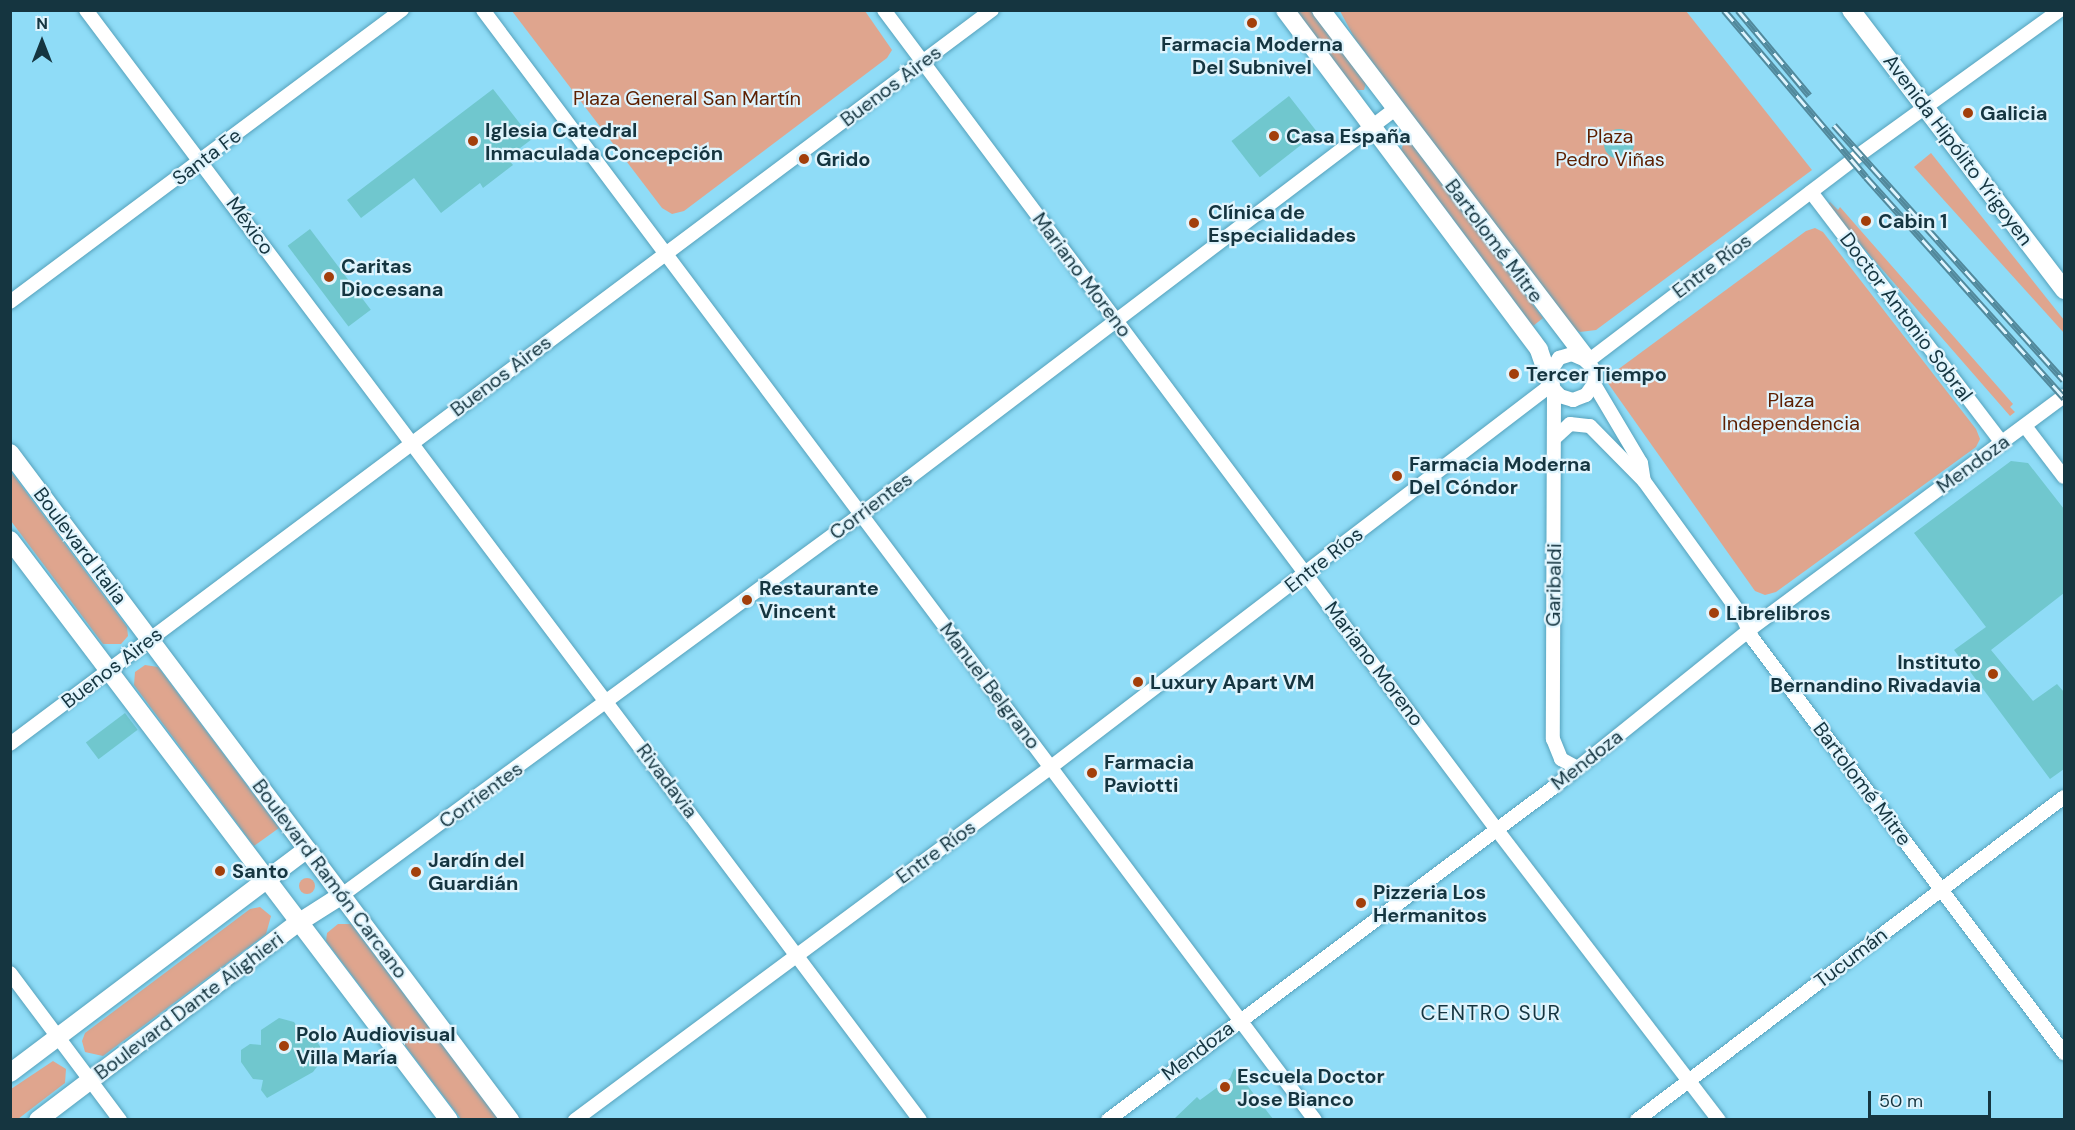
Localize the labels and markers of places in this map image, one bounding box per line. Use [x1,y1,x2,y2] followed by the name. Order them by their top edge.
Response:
[1245,16,1259,30] marker: Farmacia Moderna Del Subnivel
[1161,33,1343,80] place label: Farmacia Moderna Del Subnivel
[1980,101,2047,125] place label: Galicia
[1961,106,1975,120] marker: Galicia
[485,118,723,165] place label: Iglesia Catedral Inmaculada Concepción
[1286,124,1411,148] place label: Casa España
[1267,129,1281,143] marker: Casa España
[466,134,480,148] marker: Iglesia Catedral Inmaculada Concepción
[816,147,871,171] place label: Grido
[797,152,811,166] marker: Grido
[1208,200,1356,247] place label: Clínica de Especialidades
[1878,209,1947,233] place label: Cabin 1
[1185,214,1203,232] marker: Clínica de Especialidades
[1859,214,1873,228] marker: Cabin 1
[341,254,443,301] place label: Caritas Diocesana
[322,270,336,284] marker: Caritas Diocesana
[1526,362,1667,386] place label: Tercer Tiempo
[1507,367,1521,381] marker: Tercer Tiempo
[1409,452,1591,499] place label: Farmacia Moderna Del Cóndor
[1390,469,1404,483] marker: Farmacia Moderna Del Cóndor
[759,576,879,623] place label: Restaurante Vincent
[740,593,754,607] marker: Restaurante Vincent
[1726,601,1831,625] place label: Librelibros
[1707,606,1721,620] marker: Librelibros
[1770,650,1981,697] place label: Instituto Bernandino Rivadavia
[1986,667,2000,681] marker: Instituto Bernandino Rivadavia
[1150,670,1315,694] place label: Luxury Apart VM
[1131,675,1145,689] marker: Luxury Apart VM
[1104,750,1194,797] place label: Farmacia Paviotti
[1085,766,1099,780] marker: Farmacia Paviotti
[428,849,525,896] place label: Jardín del Guardián
[232,859,289,883] place label: Santo
[213,864,227,878] marker: Santo
[409,865,423,879] marker: Jardín del Guardián
[1373,880,1487,927] place label: Pizzeria Los Hermanitos
[1354,896,1368,910] marker: Pizzeria Los Hermanitos
[296,1022,456,1069] place label: Polo Audiovisual Villa María
[277,1039,291,1053] marker: Polo Audiovisual Villa María
[1237,1064,1385,1111] place label: Escuela Doctor Jose Bianco
[1218,1080,1232,1094] marker: Escuela Doctor Jose Bianco

